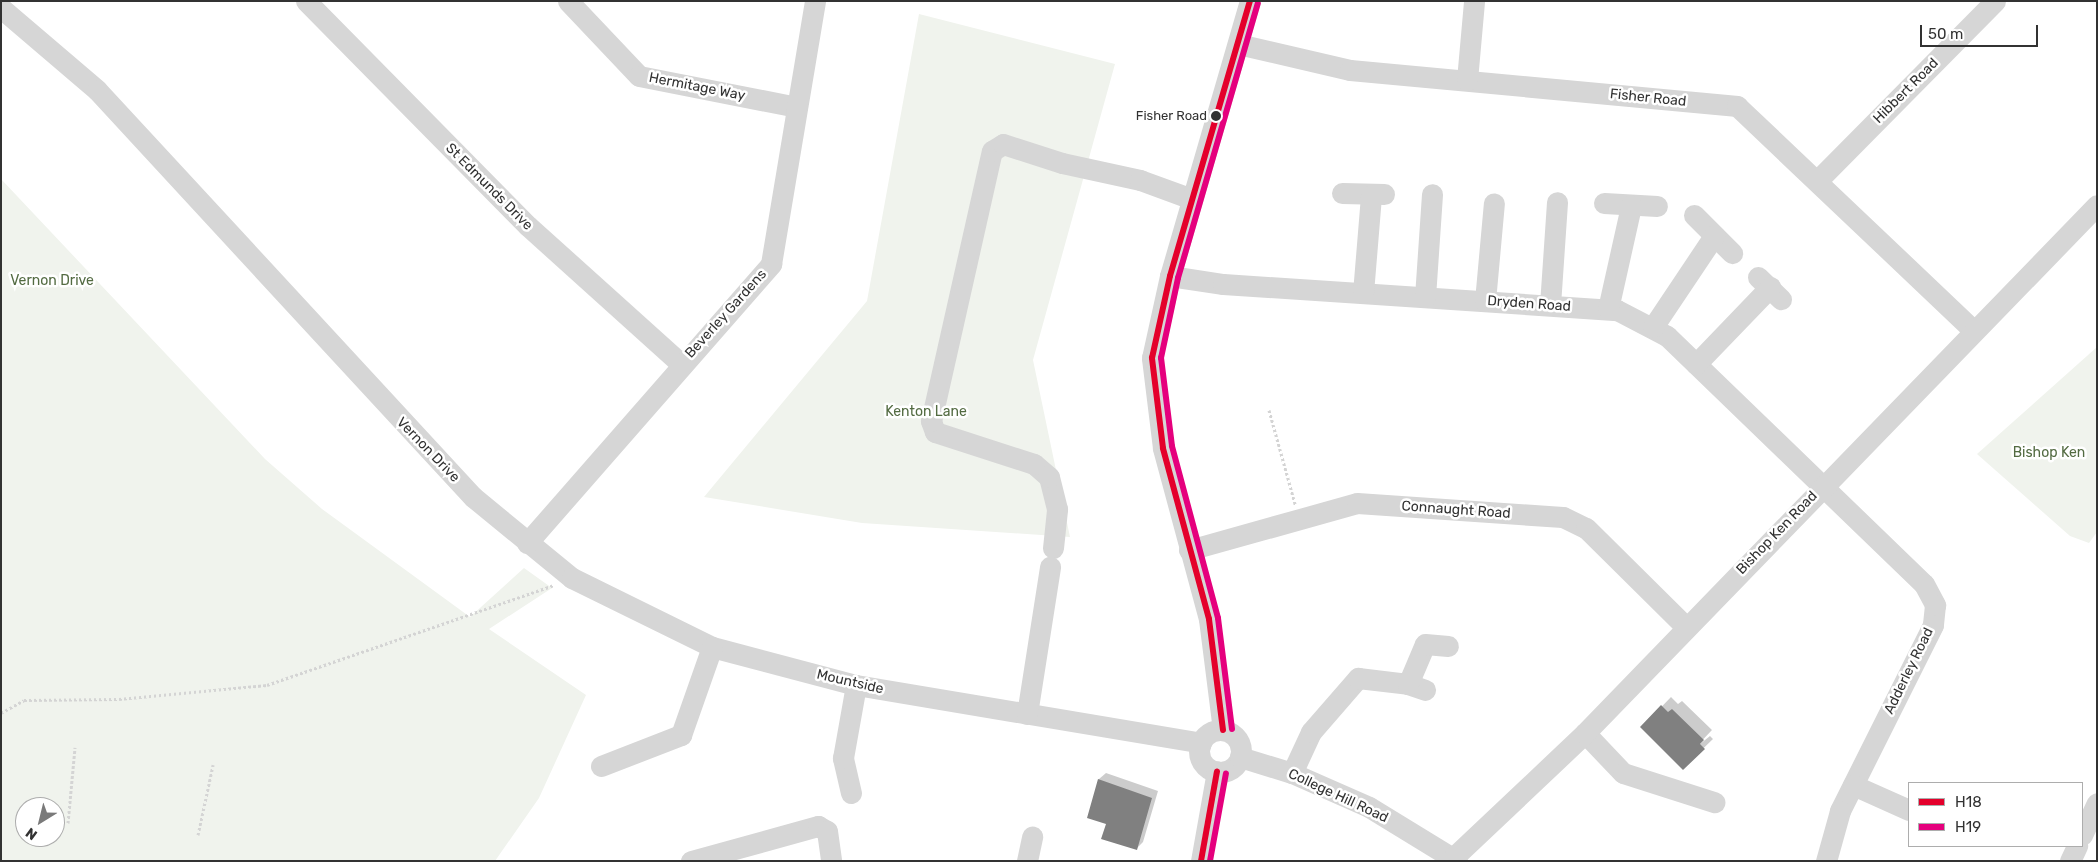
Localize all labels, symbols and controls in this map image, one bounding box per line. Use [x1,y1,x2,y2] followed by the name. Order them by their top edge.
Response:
[1923,15,2040,47] scale bar
[1928,25,1963,43] text: 50 m
[1870,55,1942,127] street label: Hibbert Road
[647,69,747,105] street label: Hermitage Way
[1609,86,1687,110] street label: Fisher Road
[1136,108,1207,124] place label: Fisher Road
[1211,111,1221,121] marker: Fisher Road
[442,140,536,234] street label: St Edmunds Drive
[682,266,770,362] street label: Beverley Gardens
[10,273,94,289] park label: Vernon Drive
[1487,293,1571,315] street label: Dryden Road
[885,404,967,420] park label: Kenton Lane
[393,414,463,486] street label: Vernon Drive
[2013,445,2085,461] park label: Bishop Ken
[1733,488,1821,578] street label: Bishop Ken Road
[1401,498,1511,522] street label: Connaught Road
[1881,625,1937,717] street label: Adderley Road
[815,666,885,698] street label: Mountside
[1285,765,1391,827] street label: College Hill Road
[1908,782,2083,847] legend
[1955,793,1982,811] text: H18
[15,797,65,847] north arrow
[1955,818,1981,836] text: H19
[22,824,41,844] text: N

